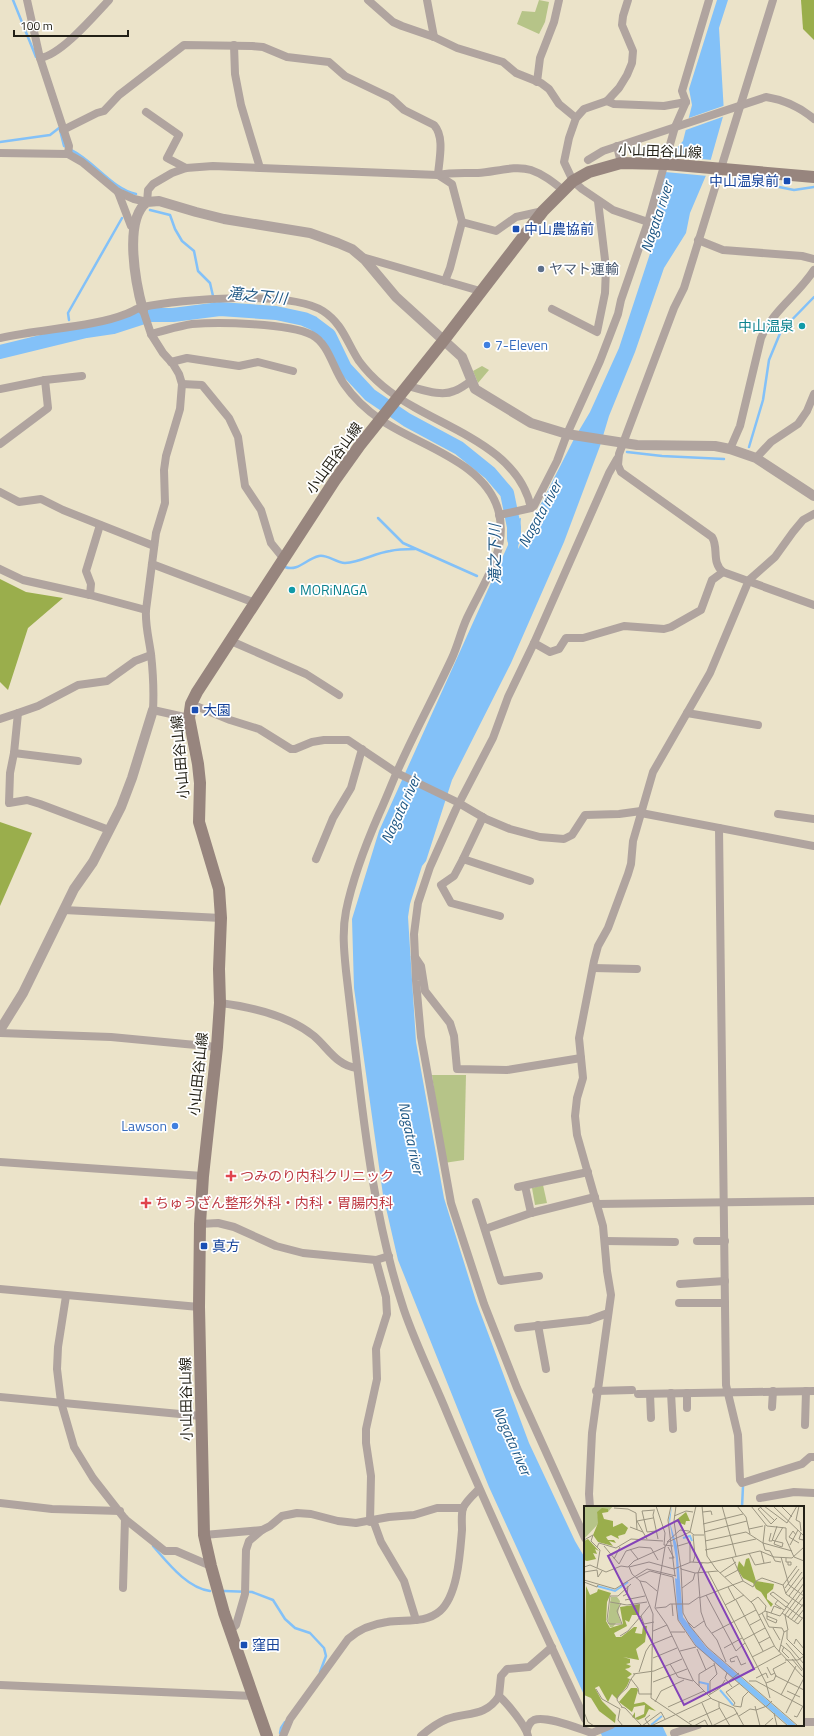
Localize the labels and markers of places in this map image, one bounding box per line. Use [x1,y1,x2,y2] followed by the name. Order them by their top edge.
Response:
[709,170,779,191] place label: 中山温泉前
[782,176,792,186] marker: 中山温泉前
[524,218,594,239] place label: 中山農協前
[511,224,521,234] marker: 中山農協前
[549,258,619,279] place label: ヤマト運輸
[536,264,546,274] marker: ヤマト運輸
[738,315,794,336] place label: 中山温泉
[797,321,807,331] marker: 中山温泉
[495,334,548,355] place label: 7-Eleven
[482,340,492,350] marker: 7-Eleven
[300,579,368,600] place label: MORiNAGA
[287,585,297,595] marker: MORiNAGA
[203,699,231,720] place label: 大園
[190,705,200,715] marker: 大園
[121,1115,167,1136] place label: Lawson
[170,1121,180,1131] marker: Lawson
[240,1165,394,1186] place label: つみのり内科クリニック
[225,1170,237,1182] marker: つみのり内科クリニック
[155,1192,393,1213] place label: ちゅうざん整形外科・内科・胃腸内科
[140,1197,152,1209] marker: ちゅうざん整形外科・内科・胃腸内科
[212,1235,240,1256] place label: 真方
[199,1241,209,1251] marker: 真方
[252,1634,280,1655] place label: 窪田
[239,1640,249,1650] marker: 窪田

